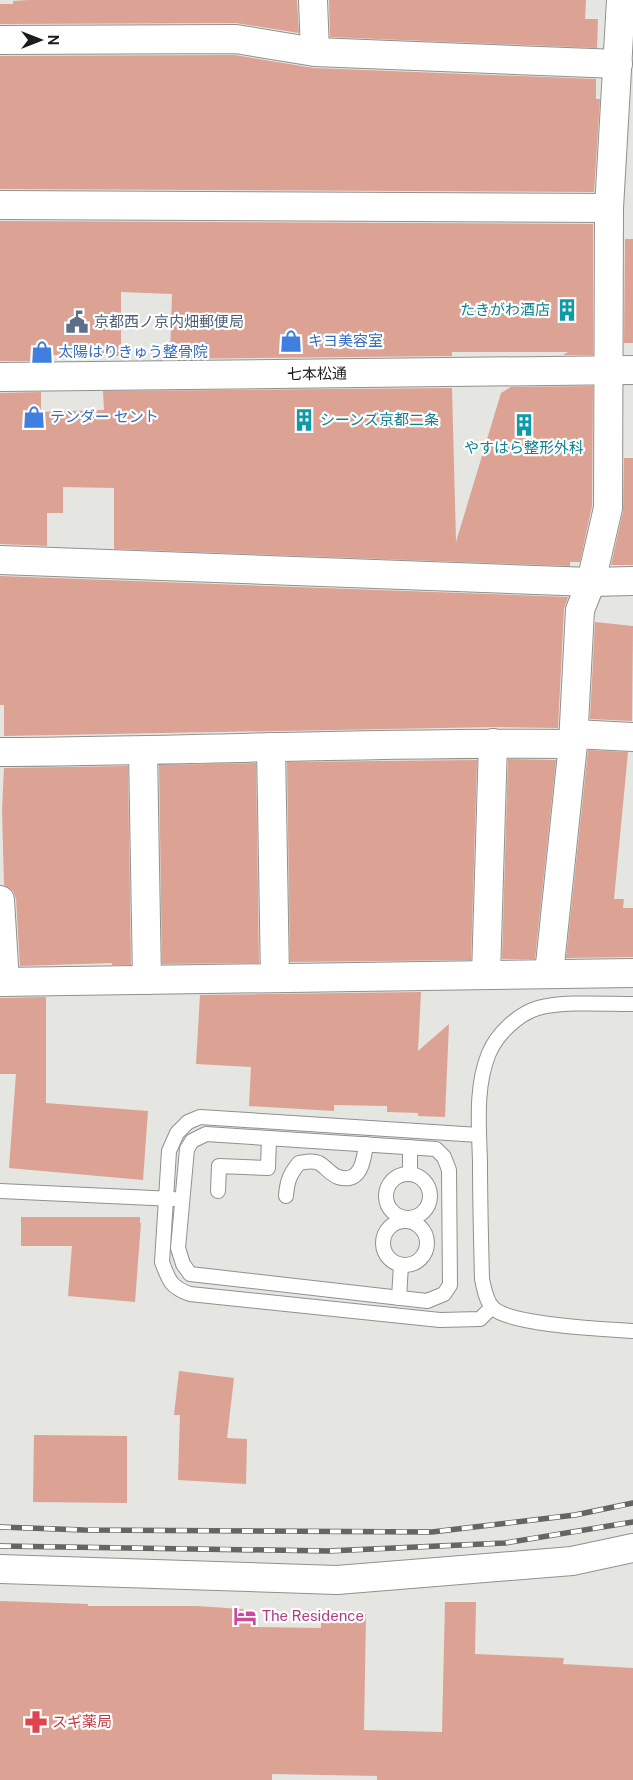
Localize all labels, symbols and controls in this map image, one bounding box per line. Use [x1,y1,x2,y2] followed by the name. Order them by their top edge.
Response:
[15,15,65,65] north arrow
[45,35,61,45] text: N
[554,297,580,323] building icon: たきがわ酒店
[460,301,550,318] place label: たきがわ酒店
[64,309,90,335] public building icon: 京都西ノ京内畑郵便局
[94,313,244,330] place label: 京都西ノ京内畑郵便局
[278,328,304,354] shop icon: キヨ美容室
[308,332,383,349] place label: キヨ美容室
[29,339,55,365] shop icon: 太陽はりきゅう整骨院
[58,343,208,360] place label: 太陽はりきゅう整骨院
[287,364,347,383] street label: 七本松通
[21,404,47,430] shop icon: テンダー セント
[291,407,317,433] building icon: シーンズ京都二条
[50,408,159,425] place label: テンダー セント
[320,411,439,428] place label: シーンズ京都二条
[511,412,537,438] building icon: やすはら整形外科
[464,439,584,456] place label: やすはら整形外科
[232,1603,258,1629] hotel icon: The Residence
[262,1607,364,1624] place label: The Residence
[23,1709,49,1735] pharmacy icon: スギ薬局
[52,1713,112,1730] place label: スギ薬局

